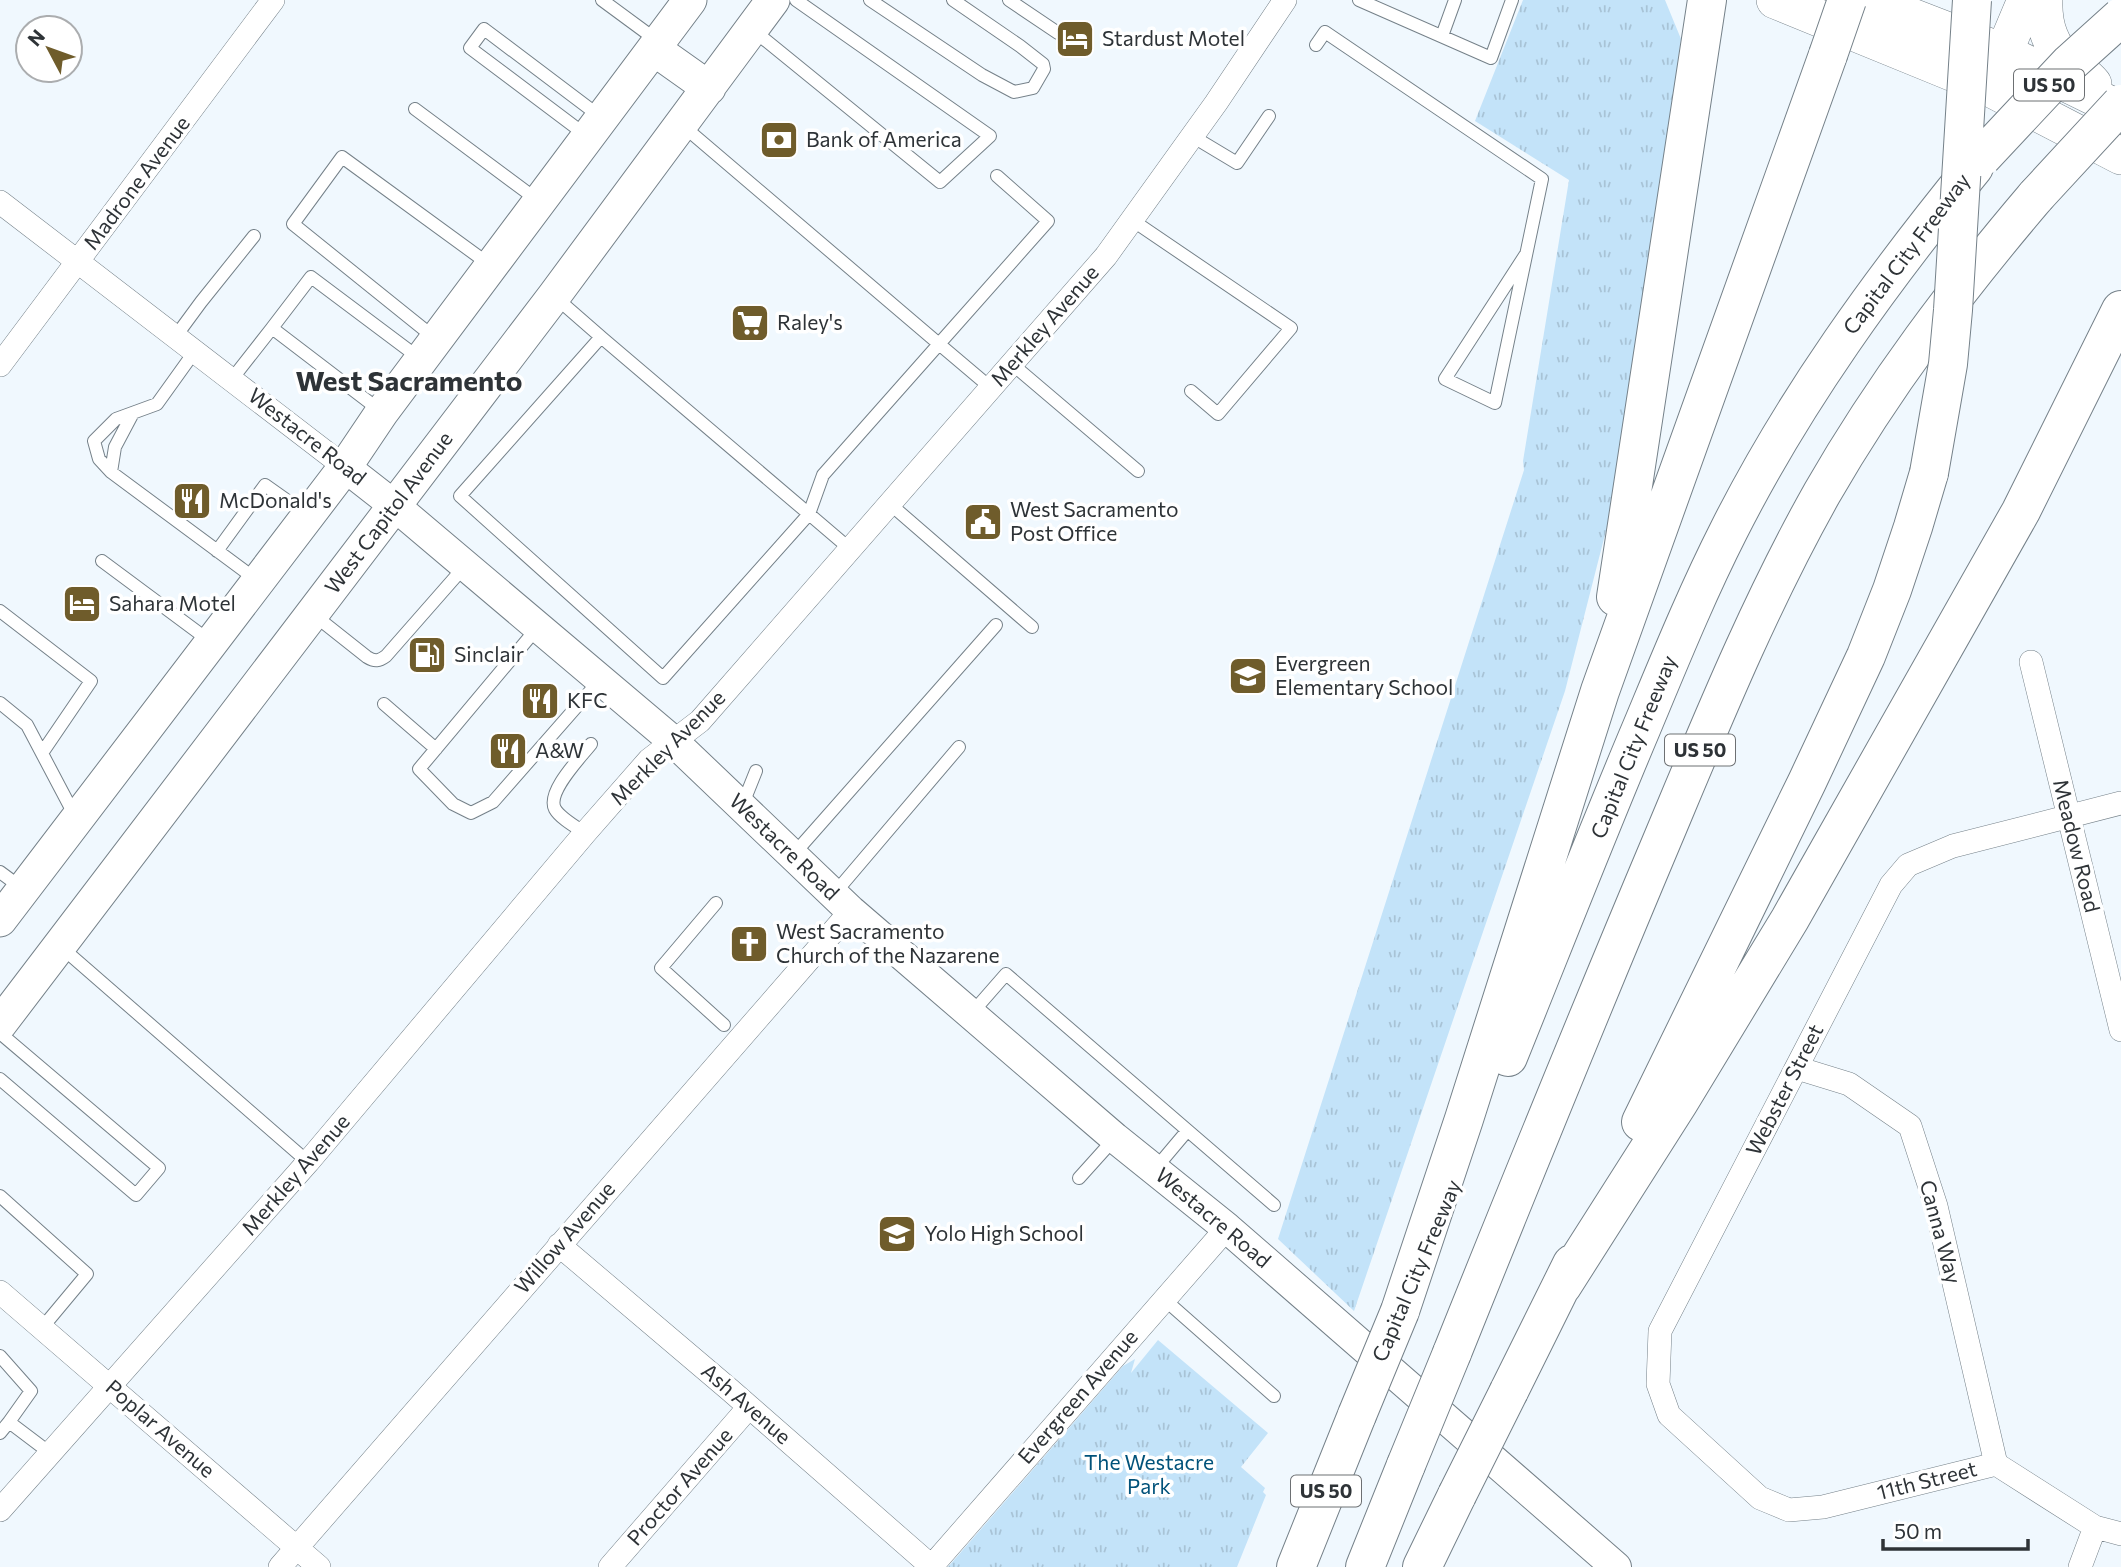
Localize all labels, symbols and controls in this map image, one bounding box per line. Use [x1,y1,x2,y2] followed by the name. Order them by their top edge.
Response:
[14,14,84,84] north arrow
[1054,18,1096,60] hotel icon: Stardust Motel
[22,25,49,50] text: N
[1102,25,1245,50] place label: Stardust Motel
[2014,69,2084,100] road number: US 50
[77,110,194,254] street label: Madrone Avenue
[758,119,800,161] bank icon: Bank of America
[806,126,962,151] place label: Bank of America
[1837,167,1975,339] street label: Capital City Freeway
[985,259,1103,391] street label: Merkley Avenue
[729,302,771,344] supermarket icon: Raley's
[777,309,843,334] place label: Raley's
[295,363,523,397] district label: West Sacramento
[244,382,372,490] street label: Westacre Road
[319,426,457,598] street label: West Capitol Avenue
[171,480,213,522] restaurant icon: McDonald's
[219,487,332,512] place label: McDonald's
[1010,496,1178,545] place label: West Sacramento Post Office
[962,501,1004,543] public building icon: West Sacramento Post Office
[61,583,103,625] hotel icon: Sahara Motel
[109,590,236,615] place label: Sahara Motel
[406,634,448,676] fuel station icon: Sinclair
[454,641,524,666] place label: Sinclair
[1275,650,1453,699] place label: Evergreen Elementary School
[1584,651,1681,842] street label: Capital City Freeway
[1227,655,1269,697] school or university icon: Evergreen Elementary School
[519,680,561,722] restaurant icon: KFC
[604,684,729,809] street label: Merkley Avenue
[567,687,608,712] place label: KFC
[487,730,529,772] restaurant icon: A&W
[1665,734,1735,765] road number: US 50
[535,737,584,762] place label: A&W
[2049,776,2106,915] street label: Meadow Road
[725,787,845,904] street label: Westacre Road
[776,918,1000,967] place label: West Sacramento Church of the Nazarene
[728,923,770,965] church icon: West Sacramento Church of the Nazarene
[1740,1019,1827,1159] street label: Webster Street
[236,1108,354,1240] street label: Merkley Avenue
[1151,1161,1277,1272] street label: Westacre Road
[508,1176,619,1298] street label: Willow Avenue
[1366,1176,1465,1365] street label: Capital City Freeway
[1916,1177,1967,1286] street label: Canna Way
[876,1213,918,1255] school or university icon: Yolo High School
[924,1220,1084,1245] place label: Yolo High School
[1012,1324,1142,1468] street label: Evergreen Avenue
[697,1357,797,1448] street label: Ash Avenue
[101,1374,221,1482] street label: Poplar Avenue
[621,1422,737,1550] street label: Proctor Avenue
[1084,1449,1214,1498] park label: The Westacre Park
[1874,1455,1979,1504] street label: 11th Street
[1291,1476,1361,1506] road number: US 50
[1883,1508,2028,1552] scale bar
[1894,1518,1942,1543] text: 50 m

